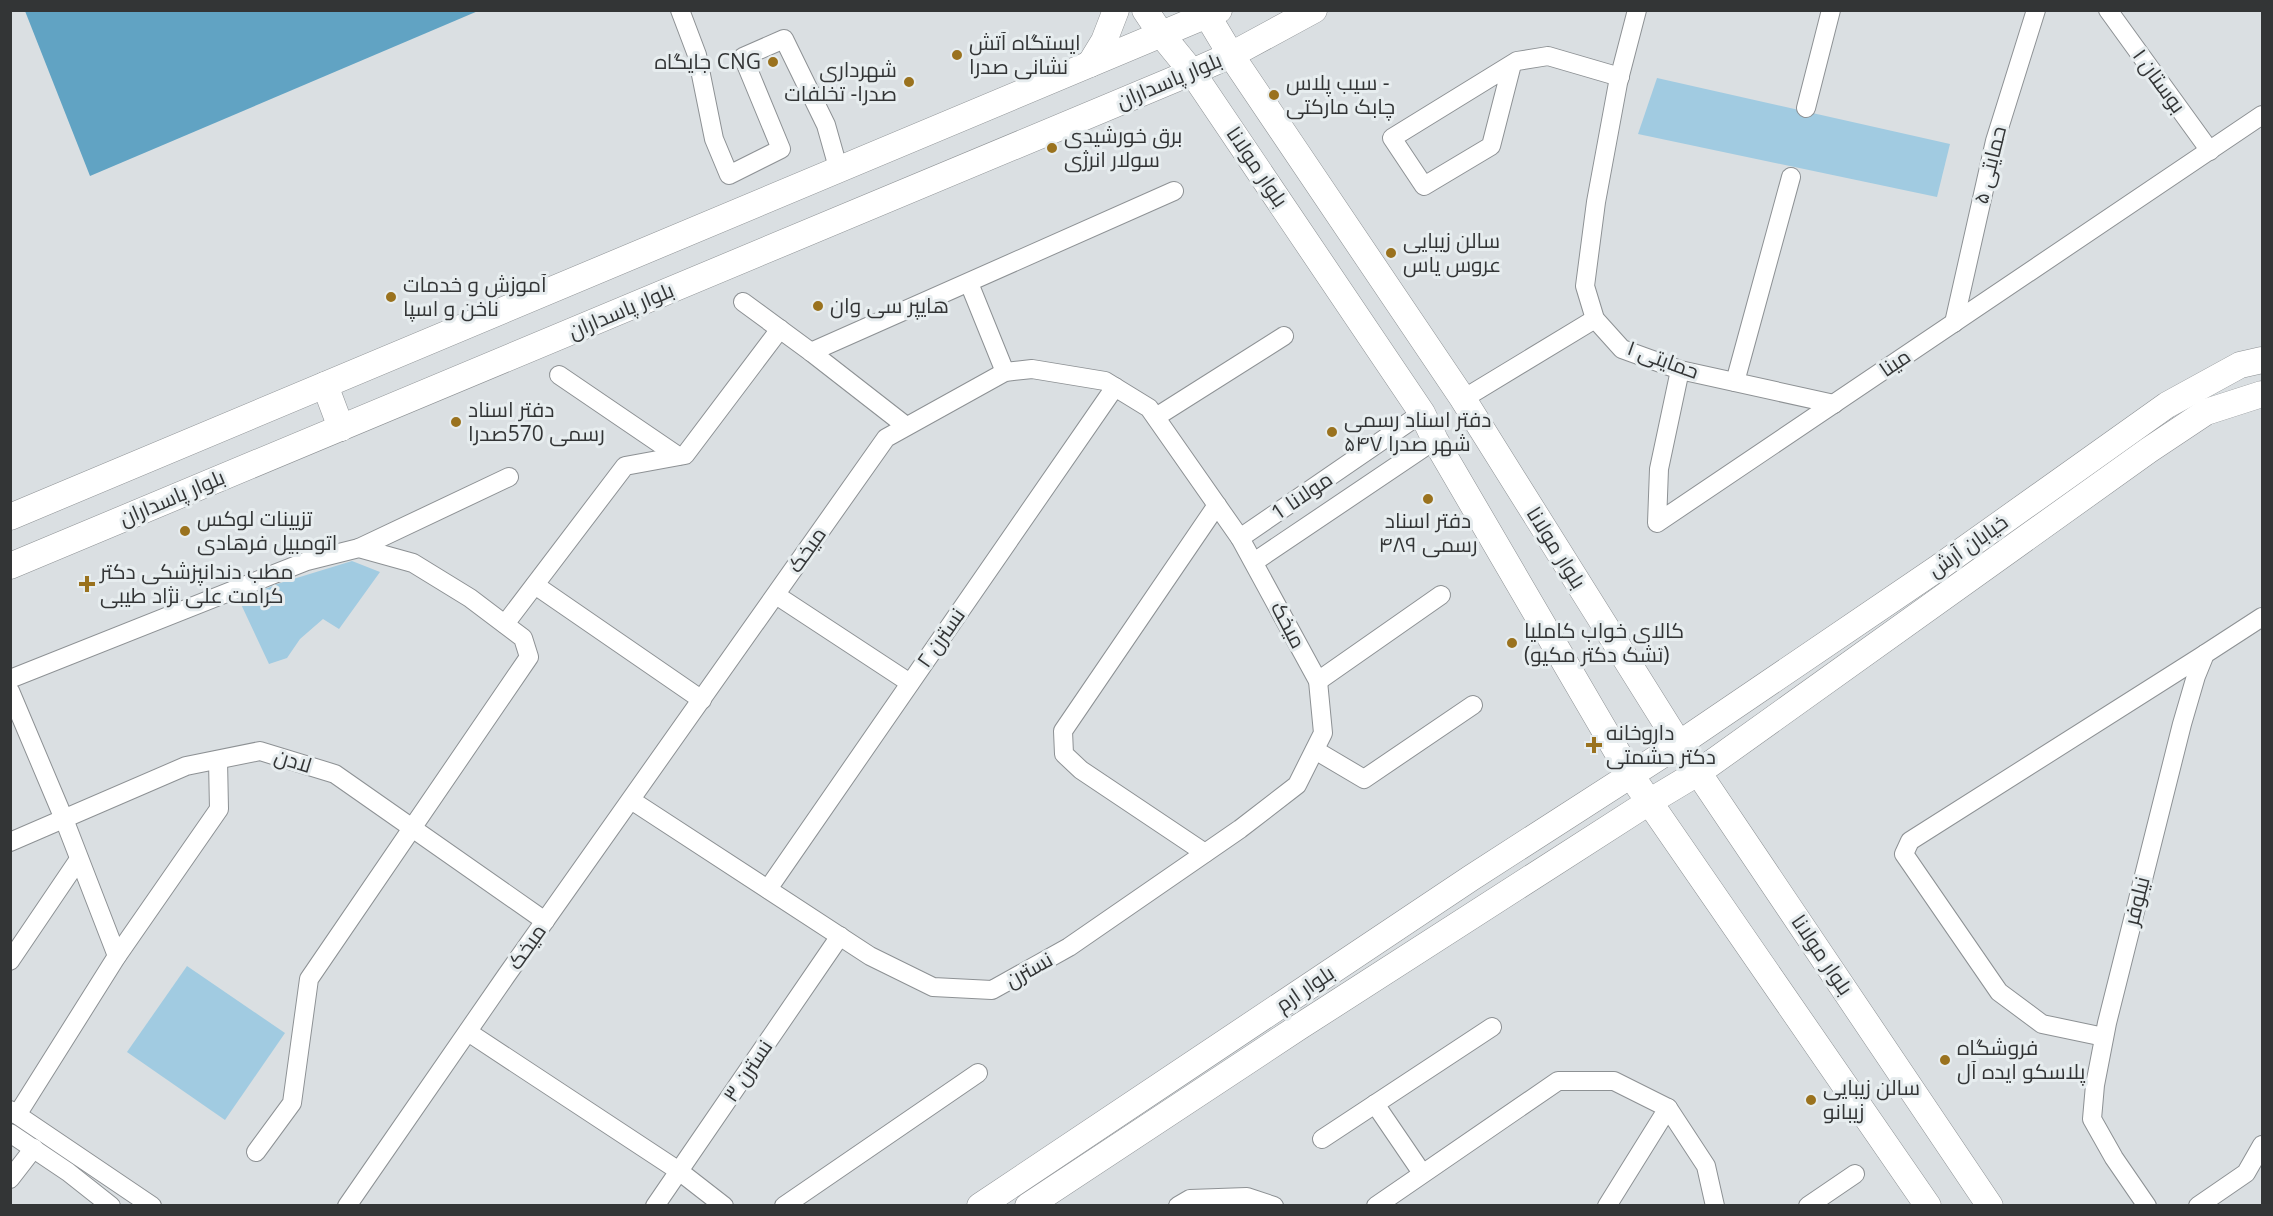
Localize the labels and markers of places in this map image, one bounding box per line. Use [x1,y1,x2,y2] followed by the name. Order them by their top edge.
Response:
[969,28,1081,80] place label: ایستگاه آتش نشانی صدرا
[654,47,761,75] place label: جایگاه CNG
[950,48,964,62] marker: ایستگاه آتش نشانی صدرا
[766,55,780,69] marker: جایگاه CNG
[784,55,897,107] place label: شهرداری صدرا- تخلفات
[1286,68,1395,121] place label: سیب پلاس - چابک مارکتی
[902,75,916,89] marker: شهرداری صدرا- تخلفات
[1267,88,1281,102] marker: سیب پلاس - چابک مارکتی
[1064,121,1182,173] place label: برق خورشیدی سولار انرژی
[1045,141,1059,155] marker: برق خورشیدی سولار انرژی
[1403,226,1501,278] place label: سالن زیبایی عروس یاس
[1384,246,1398,260] marker: سالن زیبایی عروس یاس
[403,270,547,322] place label: آموزش و خدمات ناخن و اسپا
[384,290,398,304] marker: آموزش و خدمات ناخن و اسپا
[830,291,949,320] place label: هایپر سی وان
[811,299,825,313] marker: هایپر سی وان
[468,395,605,447] place label: دفتر اسناد رسمی 570صدرا
[1344,405,1491,457] place label: دفتر اسناد رسمی ۵۴۷ شهر صدرا
[449,415,463,429] marker: دفتر اسناد رسمی 570صدرا
[1325,425,1339,439] marker: دفتر اسناد رسمی ۵۴۷ شهر صدرا
[1421,492,1435,506] marker: دفتر اسناد رسمی ۴۸۹
[197,504,337,556] place label: تزیینات لوکس اتومبیل فرهادی
[1378,506,1478,558] place label: دفتر اسناد رسمی ۴۸۹
[178,524,192,538] marker: تزیینات لوکس اتومبیل فرهادی
[99,557,293,609] place label: مطب دندانپزشکی دکتر کرامت علی نژاد طیبی
[78,575,96,593] marker: مطب دندانپزشکی دکتر کرامت علی نژاد طیبی
[1524,616,1684,668] place label: کالای خواب کاملیا (تشک دکتر مکیو)
[1505,636,1519,650] marker: کالای خواب کاملیا (تشک دکتر مکیو)
[1606,718,1716,770] place label: داروخانه دکتر حشمتی
[1587,738,1601,752] marker: داروخانه دکتر حشمتی
[1957,1033,2086,1086] place label: فروشگاه پلاسکو ایده آل
[1938,1053,1952,1067] marker: فروشگاه پلاسکو ایده آل
[1823,1073,1920,1125] place label: سالن‌ زیبایی زیبانو
[1804,1093,1818,1107] marker: سالن‌ زیبایی زیبانو

